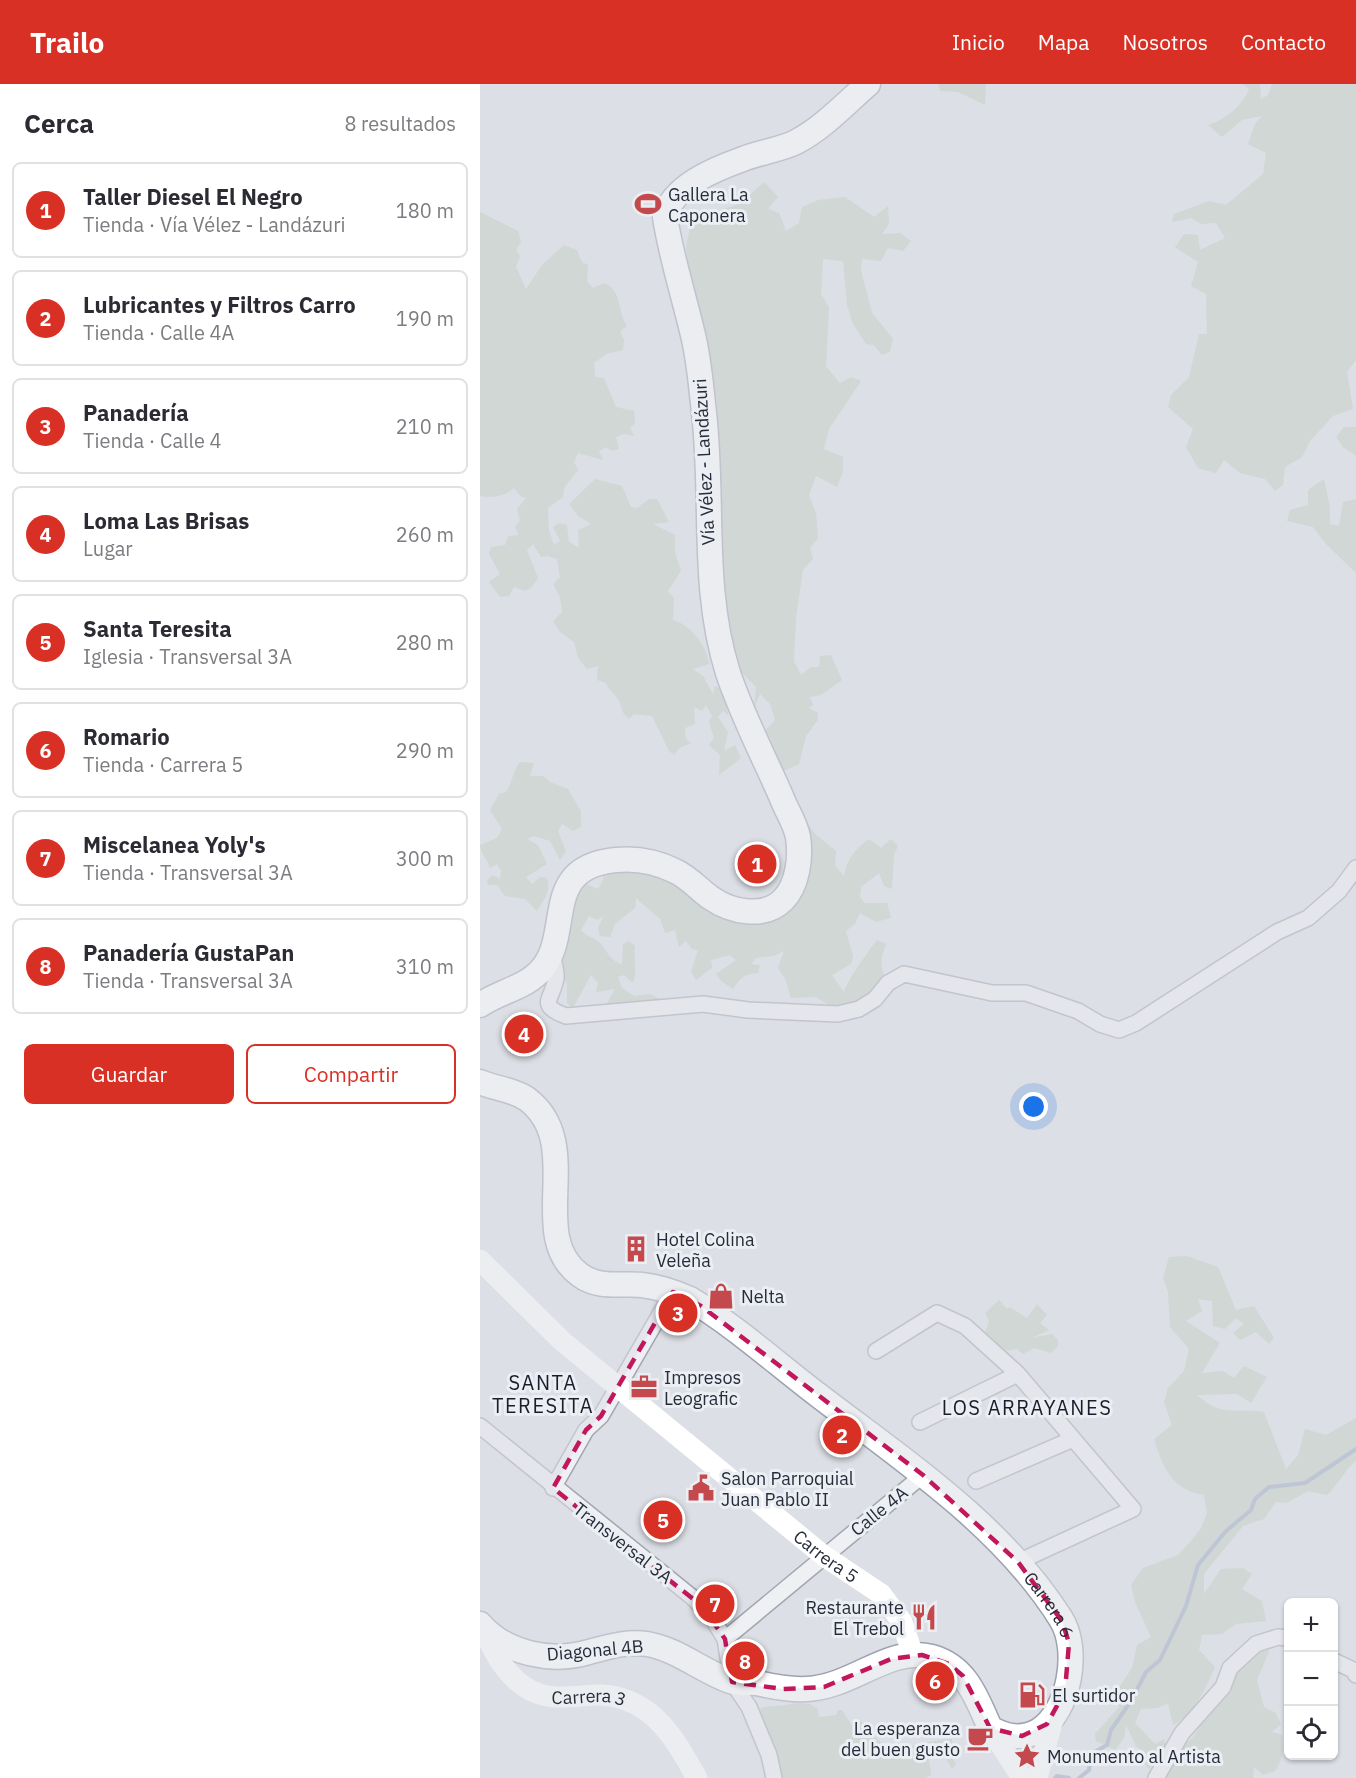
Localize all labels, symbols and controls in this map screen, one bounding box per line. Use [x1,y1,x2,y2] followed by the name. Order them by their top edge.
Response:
[30,24,104,61] text: Trailo
[952,28,1005,56] text: Inicio
[1038,28,1090,56] text: Mapa
[1123,28,1208,56] text: Nosotros
[1241,28,1326,56] text: Contacto
[24,106,94,140] text: Cerca
[344,110,456,137] text: 8 resultados
[83,182,303,211] text: Taller Diesel El Negro
[668,183,749,227] place label: Gallera La Caponera
[633,189,663,219] sports icon: Gallera La Caponera
[40,197,52,224] text: 1
[396,197,454,224] text: 180 m
[83,211,345,238] text: Tienda · Vía Vélez - Landázuri
[83,290,356,319] text: Lubricantes y Filtros Carro
[40,305,52,332] text: 2
[396,305,454,332] text: 190 m
[83,319,234,346] text: Tienda · Calle 4A
[688,378,720,546] street label: Vía Vélez - Landázuri
[83,398,189,427] text: Panadería
[40,413,52,440] text: 3
[396,413,454,440] text: 210 m
[83,427,222,454] text: Tienda · Calle 4
[83,506,249,535] text: Loma Las Brisas
[40,521,52,548] text: 4
[396,521,454,548] text: 260 m
[83,535,133,562] text: Lugar
[83,614,232,643] text: Santa Teresita
[40,629,52,656] text: 5
[396,629,454,656] text: 280 m
[83,643,292,670] text: Iglesia · Transversal 3A
[83,722,170,751] text: Romario
[40,737,52,764] text: 6
[396,737,454,764] text: 290 m
[83,751,243,778] text: Tienda · Carrera 5
[83,830,265,859] text: Miscelanea Yoly's
[738,842,776,886] pin: 1
[40,845,52,872] text: 7
[396,845,454,872] text: 300 m
[83,859,293,886] text: Tienda · Transversal 3A
[83,938,294,967] text: Panadería GustaPan
[40,953,52,980] text: 8
[396,953,454,980] text: 310 m
[83,967,293,994] text: Tienda · Transversal 3A
[504,1012,543,1056] pin: 4
[24,1044,234,1104] button: Guardar
[246,1044,456,1104] button: Compartir
[1019,1092,1048,1121] your location
[656,1228,755,1272] place label: Hotel Colina Veleña
[621,1234,651,1264] building icon: Hotel Colina Veleña
[706,1281,736,1311] shop icon: Nelta
[741,1285,785,1308] place label: Nelta
[658,1290,698,1336] pin: 3
[664,1366,741,1410] place label: Impresos Leografic
[492,1369,594,1419] district label: SANTA TERESITA
[629,1372,659,1402] office icon: Impresos Leografic
[942,1394,1112,1421] district label: LOS ARRAYANES
[822,1412,862,1458] pin: 2
[721,1467,854,1511] place label: Salon Parroquial Juan Pablo II
[686,1473,716,1503] public building icon: Salon Parroquial Juan Pablo II
[846,1481,913,1541] street label: Calle 4A
[569,1497,678,1589] street label: Transversal 3A
[644,1498,682,1542] pin: 5
[789,1524,863,1587] street label: Carrera 5
[1019,1567,1079,1640] street label: Carrera 6
[696,1582,734,1627] pin: 7
[806,1596,904,1640] place label: Restaurante El Trebol
[1284,1598,1338,1760] map controls
[1284,1598,1338,1652] button: +
[909,1602,939,1632] restaurant icon: Restaurante El Trebol
[546,1634,644,1666] street label: Diagonal 4B
[726,1638,764,1684] pin: 8
[1284,1652,1338,1706] button: −
[916,1658,954,1704] pin: 6
[1017,1680,1047,1710] fuel station icon: El surtidor
[551,1683,629,1711] street label: Carrera 3
[1052,1684,1136,1707] place label: El surtidor
[1284,1706,1338,1760] button: locate
[841,1717,960,1761] place label: La esperanza del buen gusto
[965,1723,995,1753] cafe icon: La esperanza del buen gusto
[1012,1741,1042,1771] place icon: Monumento al Artista
[1047,1745,1221,1768] place label: Monumento al Artista

